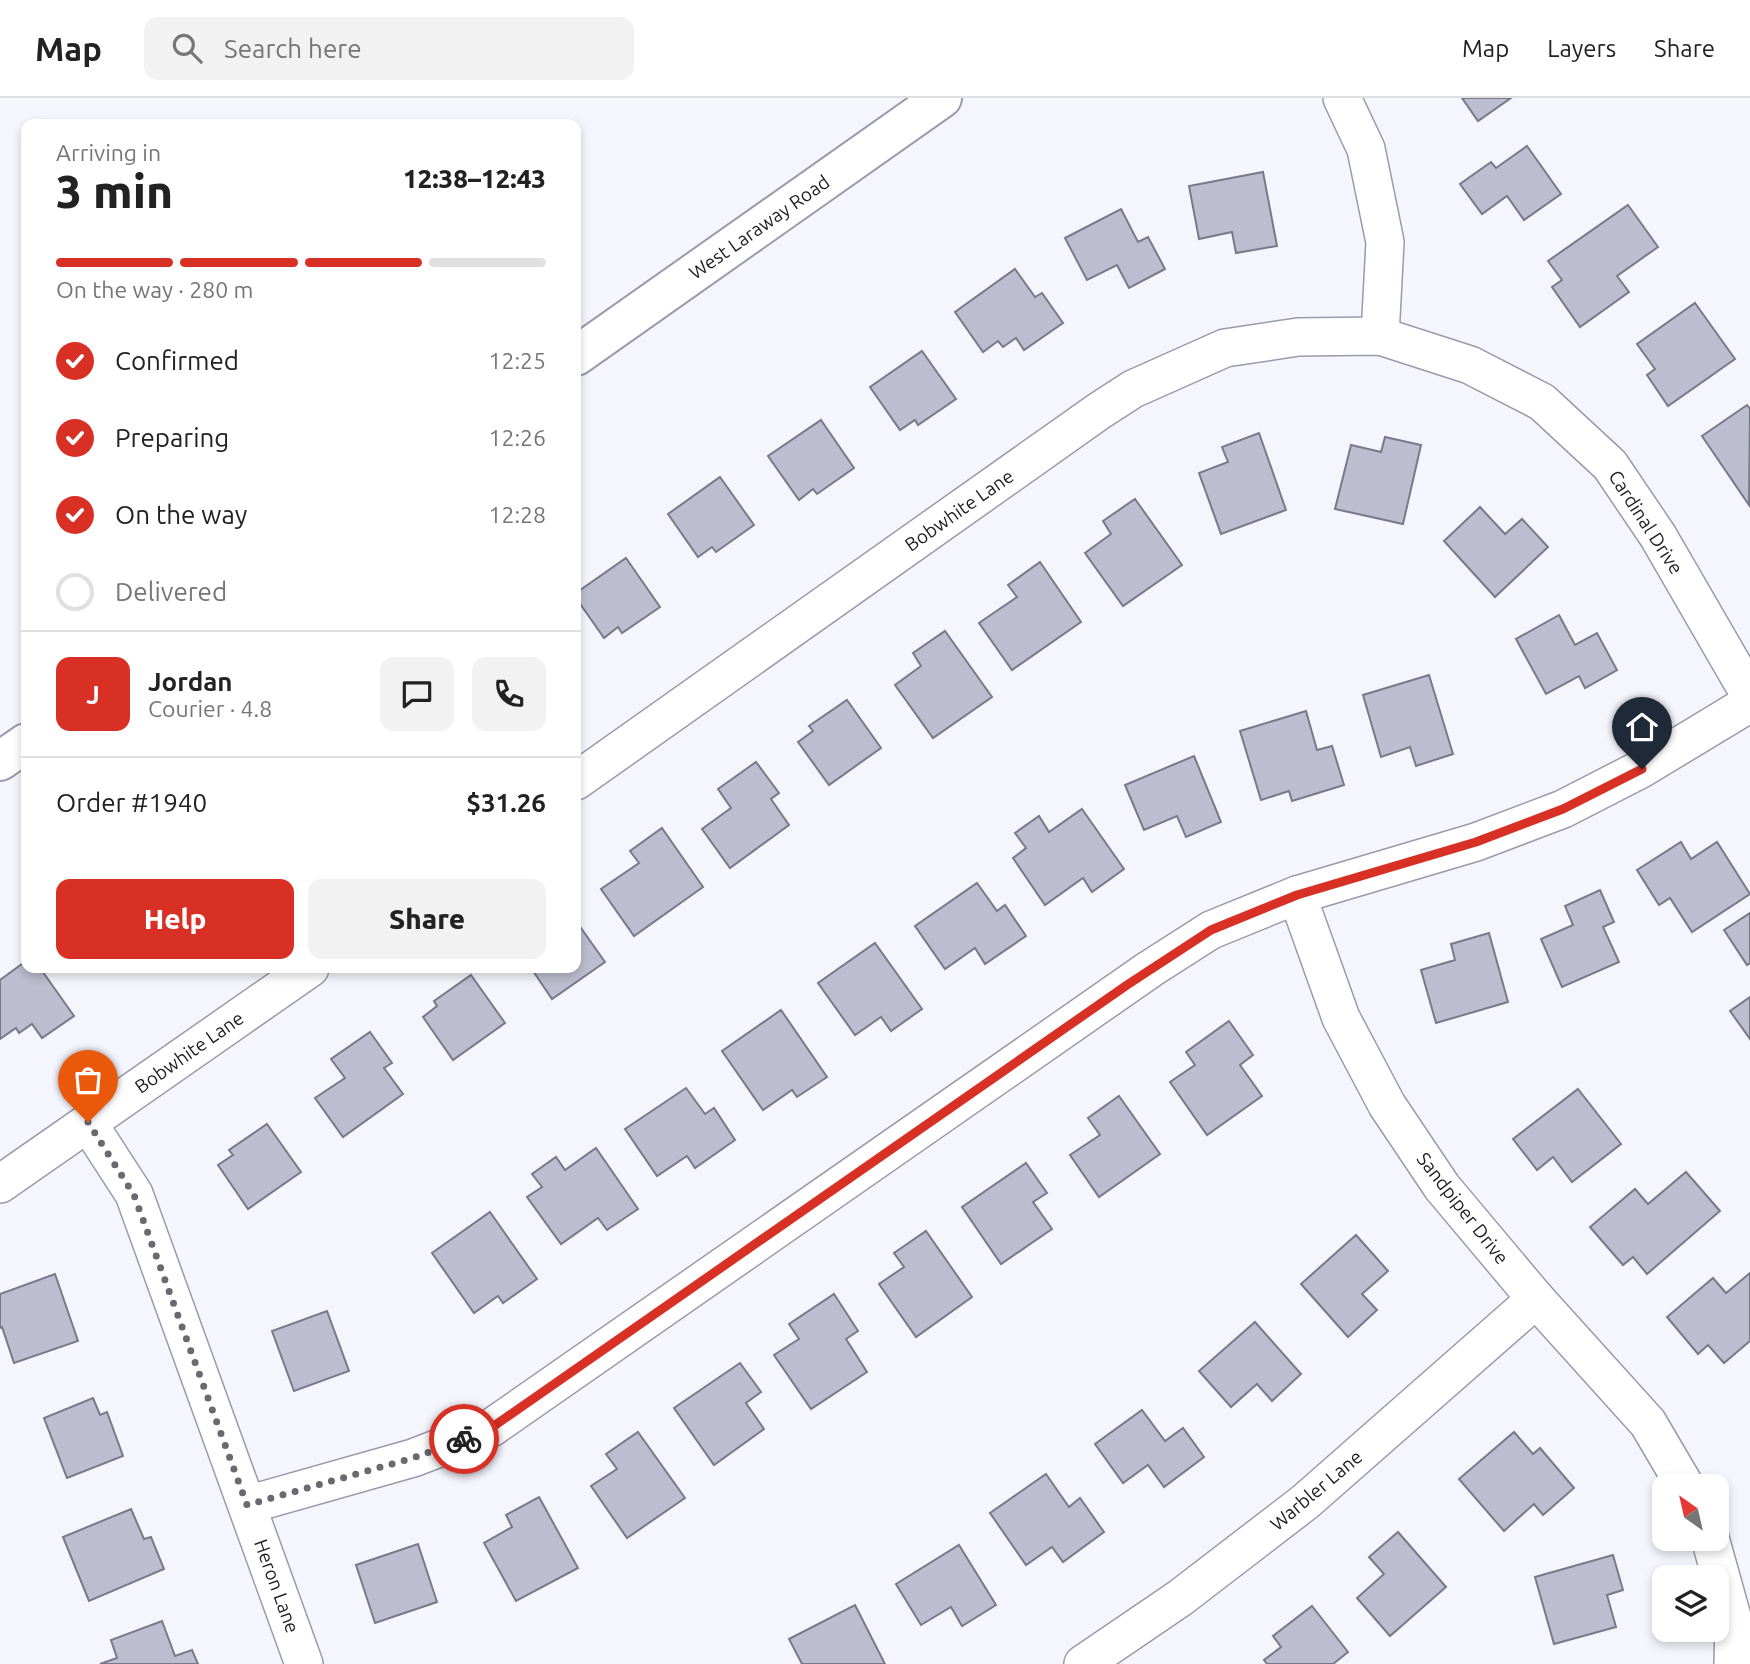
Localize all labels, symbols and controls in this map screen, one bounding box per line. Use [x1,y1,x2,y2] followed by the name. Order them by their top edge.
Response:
[144,17,634,80] search box
[168,29,206,67] icon: search
[35,30,102,67] text: Map
[224,34,362,63] text: Search here
[1462,35,1509,62] text: Map
[1547,35,1616,62] text: Layers
[1654,35,1715,62] text: Share
[56,140,161,165] text: Arriving in
[403,164,546,193] text: 12:38–12:43
[56,165,173,217] text: 3 min
[685,170,833,284] street label: West Laraway Road
[56,277,253,302] text: On the way · 280 m
[56,342,94,380] icon: check
[115,346,239,375] text: Confirmed
[488,348,546,373] text: 12:25
[56,419,94,457] icon: check
[115,423,229,452] text: Preparing
[488,425,546,450] text: 12:26
[900,464,1018,556] street label: Bobwhite Lane
[1604,466,1688,578] street label: Cardinal Drive
[56,496,94,534] icon: check
[115,500,247,529] text: On the way
[488,502,546,527] text: 12:28
[115,577,227,606] text: Delivered
[380,657,454,731] button: chat
[472,657,546,731] button: phone
[148,667,233,696] text: Jordan
[86,680,100,709] text: J
[148,696,272,721] text: Courier · 4.8
[1612,697,1672,769] pin
[1623,708,1661,746] icon: home
[56,788,207,817] text: Order #1940
[466,788,546,817] text: $31.26
[56,879,294,959] button: Help
[308,879,546,959] button: Share
[130,1006,248,1098] street label: Bobwhite Lane
[58,1050,118,1122] pin
[69,1061,107,1099] icon: bag
[1413,1148,1513,1268] street label: Sandpiper Drive
[429,1404,499,1474] courier
[445,1420,483,1458] icon: bike
[1266,1445,1366,1535] street label: Warbler Lane
[1652,1474,1729,1550] north arrow
[1652,1474,1729,1642] map controls
[250,1536,304,1636] street label: Heron Lane
[1652,1565,1729,1642] button: layers

